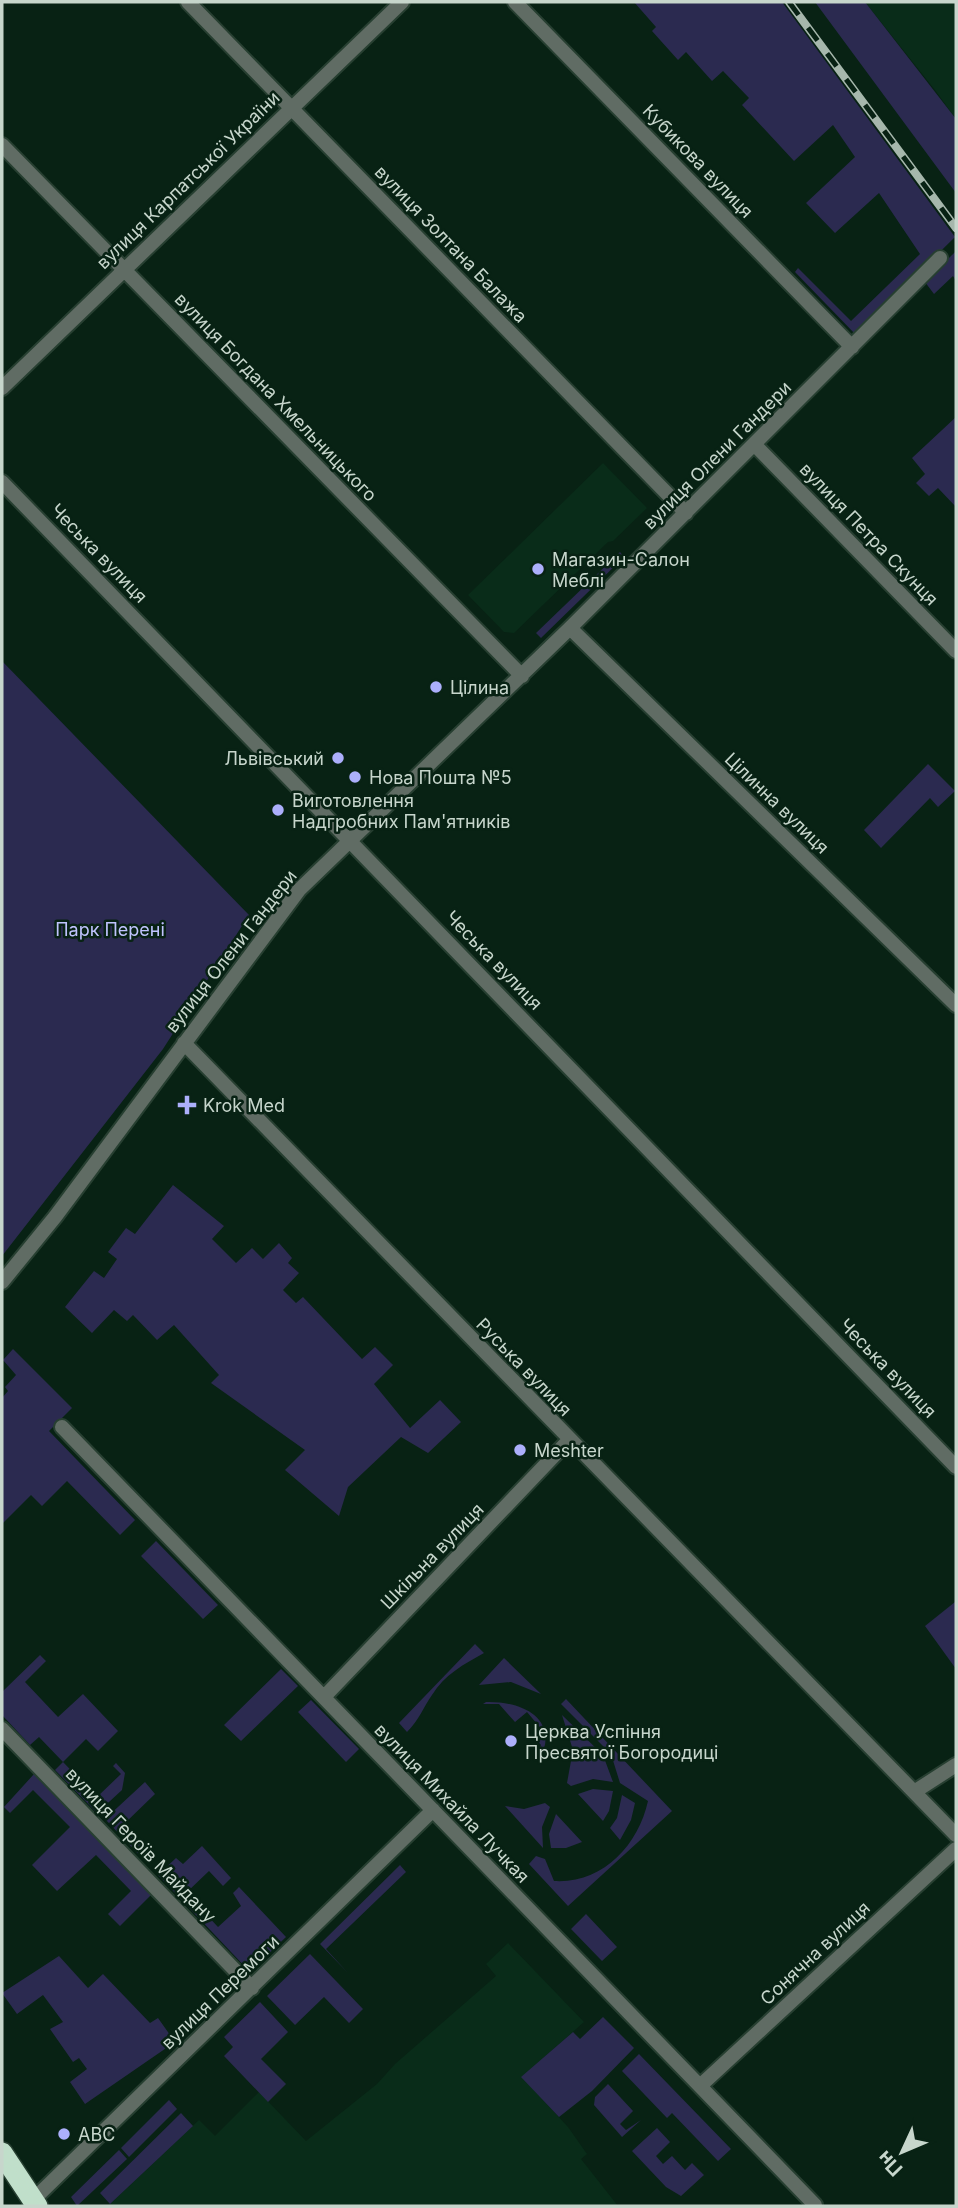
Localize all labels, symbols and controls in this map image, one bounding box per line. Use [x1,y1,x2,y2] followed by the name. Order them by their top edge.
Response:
[92,87,284,273] street label: вулиця Карпатської України
[639,100,757,222] street label: Кубикова вулиця
[371,161,531,327] street label: вулиця Золтана Балажа
[171,289,381,505] street label: вулиця Богдана Хмельницького
[639,377,795,533] street label: вулиця Олени Гандери
[796,459,942,609] street label: вулиця Петра Скунця
[46,499,152,607] street label: Чеська вулиця
[552,549,690,591] place label: Магазин-Салон Меблі
[530,561,546,577] marker: Магазин-Салон Меблі
[450,677,509,698] place label: Цілина
[428,679,444,695] marker: Цілина
[224,748,324,769] place label: Львівський
[721,748,833,858] street label: Цілинна вулиця
[330,750,346,766] marker: Львівський
[369,767,512,788] place label: Нова Пошта №5
[347,769,363,785] marker: Нова Пошта №5
[292,790,511,832] place label: Виготовлення Надгробних Пам'ятників
[270,802,286,818] marker: Виготовлення Надгробних Пам'ятників
[161,866,301,1036] street label: вулиця Олени Гандери
[441,906,547,1014] street label: Чеська вулиця
[55,919,165,940] park label: Парк Перені
[177,1095,197,1115] marker: Krok Med
[203,1095,285,1116] place label: Krok Med
[472,1314,576,1420] street label: Руська вулиця
[835,1314,941,1422] street label: Чеська вулиця
[534,1440,604,1461] place label: Meshter
[512,1442,528,1458] marker: Meshter
[376,1499,488,1613] street label: Шкільна вулиця
[370,1719,534,1887] street label: вулиця Михайла Лучкая
[525,1721,718,1763] place label: Церква Успіння Пресвятої Богородиці
[503,1733,519,1749] marker: Церква Успіння Пресвятої Богородиці
[62,1763,220,1927] street label: вулиця Героїв Майдану
[756,1897,874,2009] street label: Сонячна вулиця
[157,1931,283,2053] street label: вулиця Перемоги
[867,2117,937,2187] north arrow
[78,2124,115,2145] place label: ABC
[56,2126,72,2142] marker: ABC
[873,2146,907,2181] text: Пн

